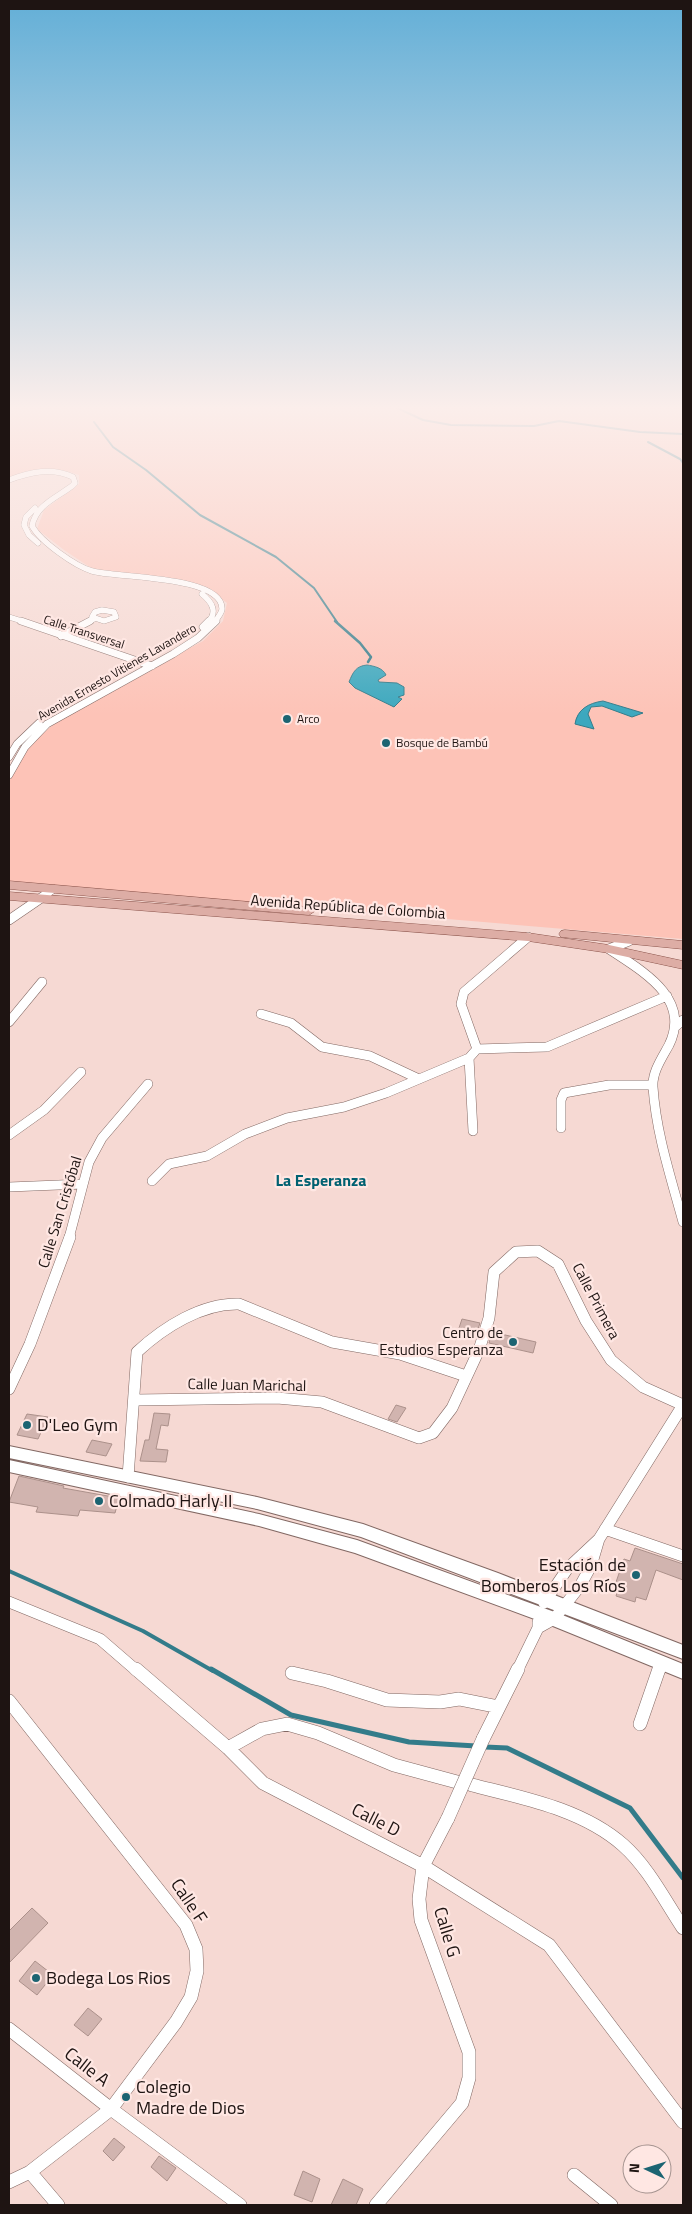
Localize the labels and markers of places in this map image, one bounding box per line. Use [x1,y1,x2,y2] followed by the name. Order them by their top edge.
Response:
[297,709,320,728] place label: Arco
[281,713,293,725] marker: Arco
[396,733,488,752] place label: Bosque de Bambú
[380,737,392,749] marker: Bosque de Bambú
[379,1321,503,1361] place label: Centro de Estudios Esperanza
[507,1336,519,1348] marker: Centro de Estudios Esperanza
[37,1411,118,1438] place label: D'Leo Gym
[21,1419,33,1431] marker: D'Leo Gym
[109,1487,232,1514] place label: Colmado Harly II
[93,1495,105,1507] marker: Colmado Harly II
[481,1551,626,1599] place label: Estación de Bomberos Los Ríos
[630,1569,642,1581] marker: Estación de Bomberos Los Ríos
[46,1964,171,1991] place label: Bodega Los Rios
[30,1972,42,1984] marker: Bodega Los Rios
[136,2073,245,2121] place label: Colegio Madre de Dios
[120,2091,132,2103] marker: Colegio Madre de Dios

